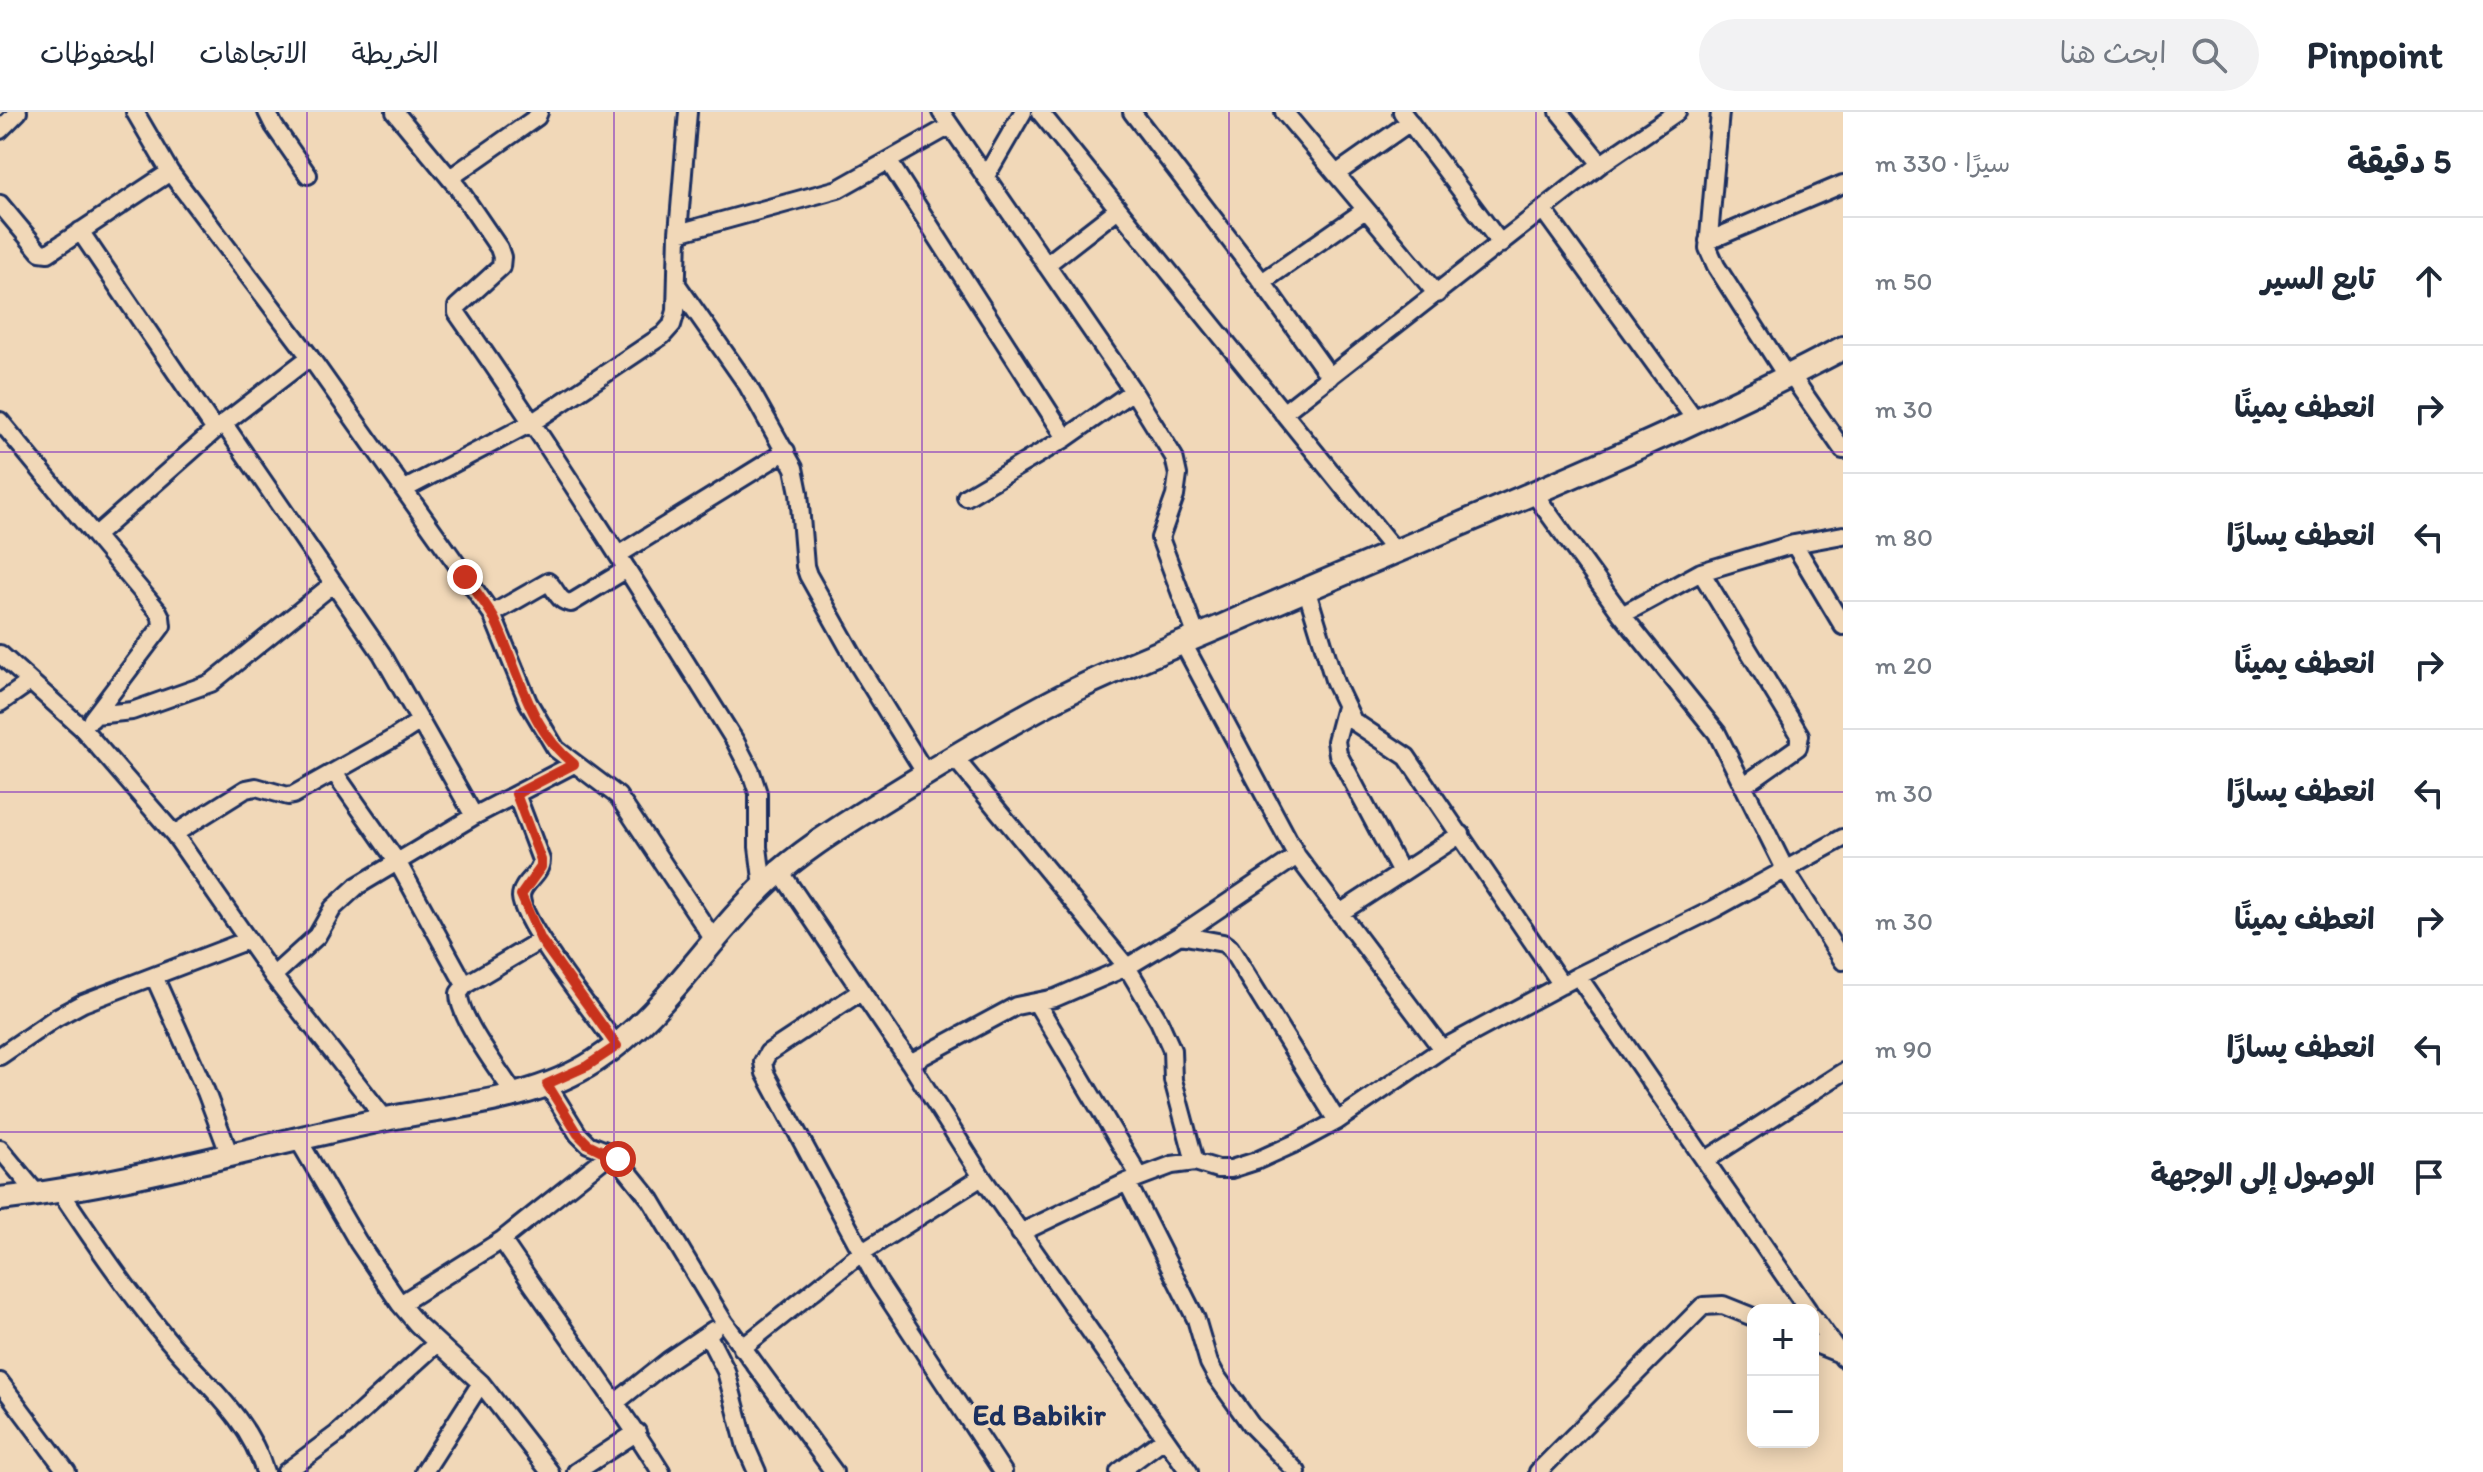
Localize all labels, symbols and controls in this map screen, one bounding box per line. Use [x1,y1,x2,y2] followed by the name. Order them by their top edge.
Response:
[1699,19,2259,91] search box
[2307,32,2443,78] text: Pinpoint
[2187,33,2231,77] icon: search
[2060,34,2167,71] text: ابحث هنا
[40,36,155,70] text: المحفوظات
[199,36,307,70] text: الاتجاهات
[351,36,439,70] text: الخريطة
[2347,141,2451,182] text: 5 دقيقة
[1875,147,2010,179] text: سيرًا · 330 m
[2407,259,2451,303] icon: ahead
[2261,260,2375,297] text: تابع السير
[1875,265,1932,297] text: 50 m
[2407,387,2451,431] icon: right
[2234,388,2375,425] text: انعطف يمينًا
[1875,393,1933,425] text: 30 m
[2407,515,2451,559] icon: left
[2226,516,2375,553] text: انعطف يسارًا
[1875,521,1933,553] text: 80 m
[447,559,483,595] route end
[2407,643,2451,687] icon: right
[2234,644,2375,681] text: انعطف يمينًا
[1875,649,1932,681] text: 20 m
[2407,771,2451,815] icon: left
[2226,772,2375,809] text: انعطف يسارًا
[1875,777,1933,809] text: 30 m
[2407,899,2451,943] icon: right
[2234,900,2375,937] text: انعطف يمينًا
[1875,905,1933,937] text: 30 m
[2407,1027,2451,1071] icon: left
[2226,1028,2375,1065] text: انعطف يسارًا
[1875,1033,1932,1065] text: 90 m
[600,1141,636,1177] route start
[2407,1155,2451,1199] icon: arrive
[2151,1156,2375,1193] text: الوصول إلى الوجهة
[1747,1304,1819,1448] map controls
[1747,1304,1819,1376] button: +
[1747,1376,1819,1448] button: −
[972,1396,1107,1433] district label: Ed Babikir

